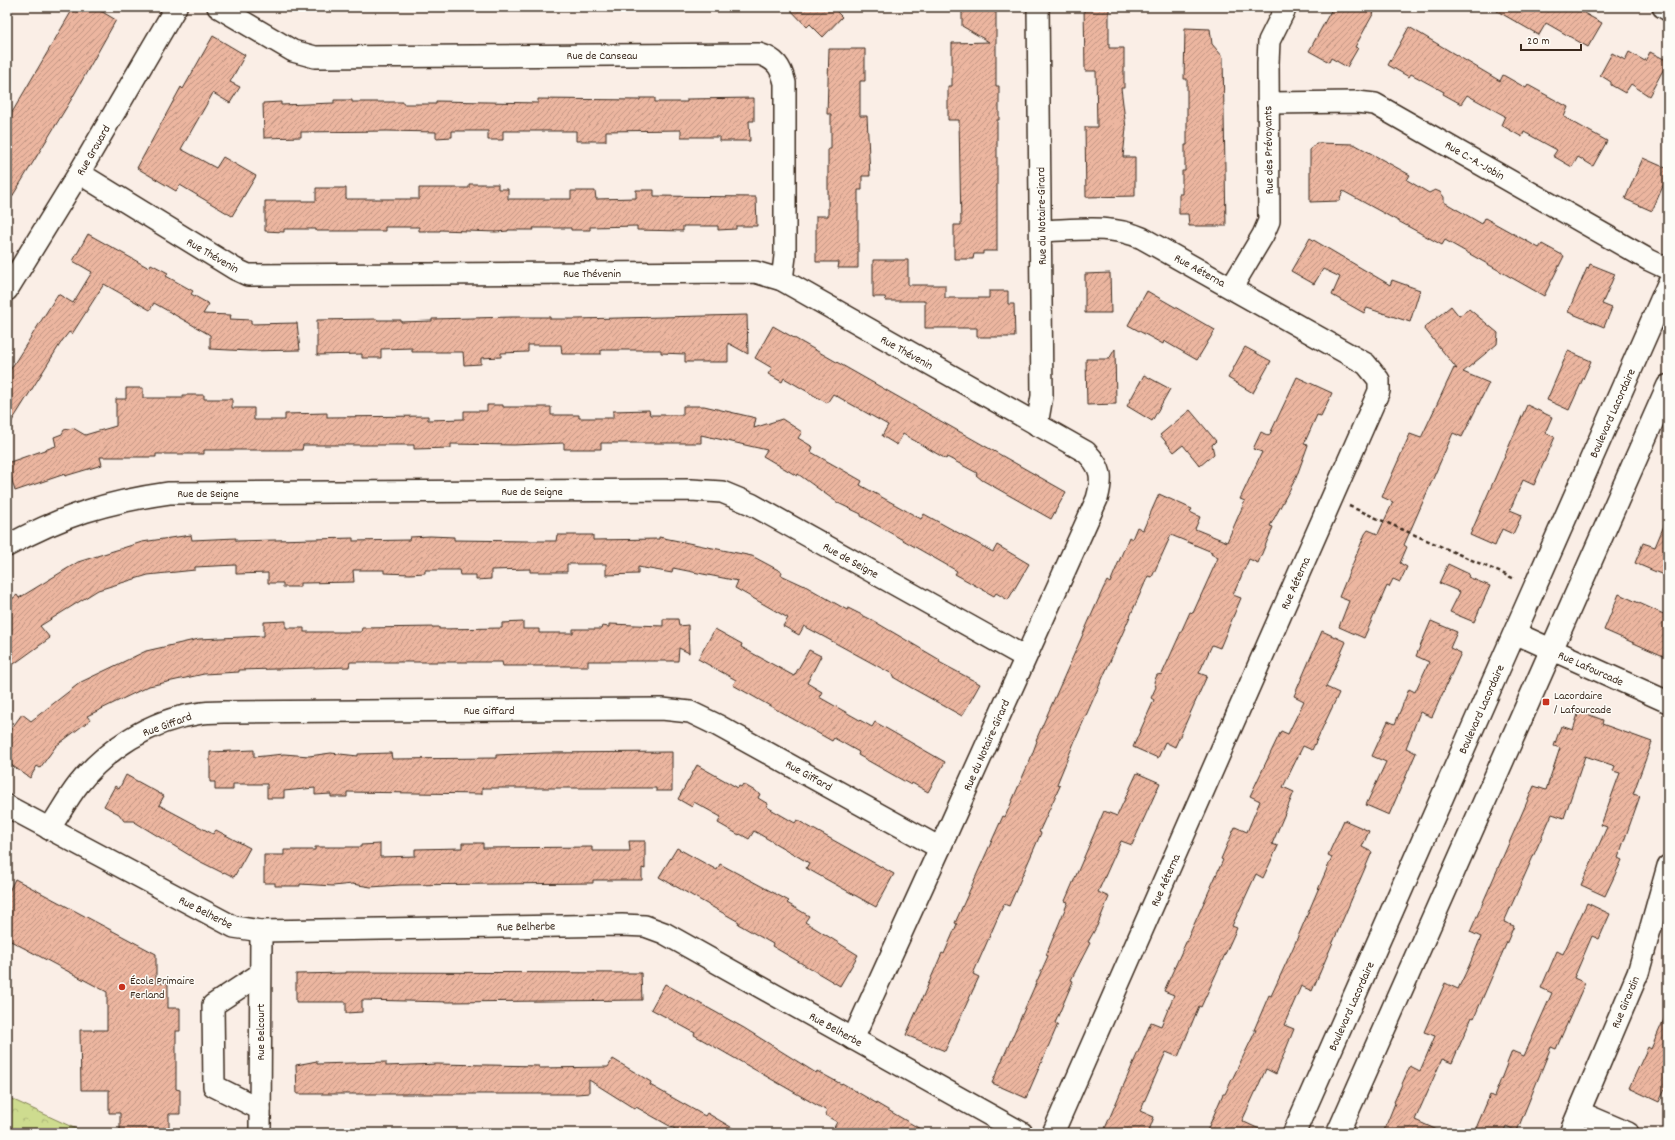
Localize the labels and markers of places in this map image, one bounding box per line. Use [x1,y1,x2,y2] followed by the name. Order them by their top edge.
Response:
[1554,688,1611,719] place label: Lacordaire / Lafourcade
[1541,697,1551,707] marker: Lacordaire / Lafourcade
[130,973,194,1004] place label: École Primaire Ferland
[117,982,127,992] marker: École Primaire Ferland

